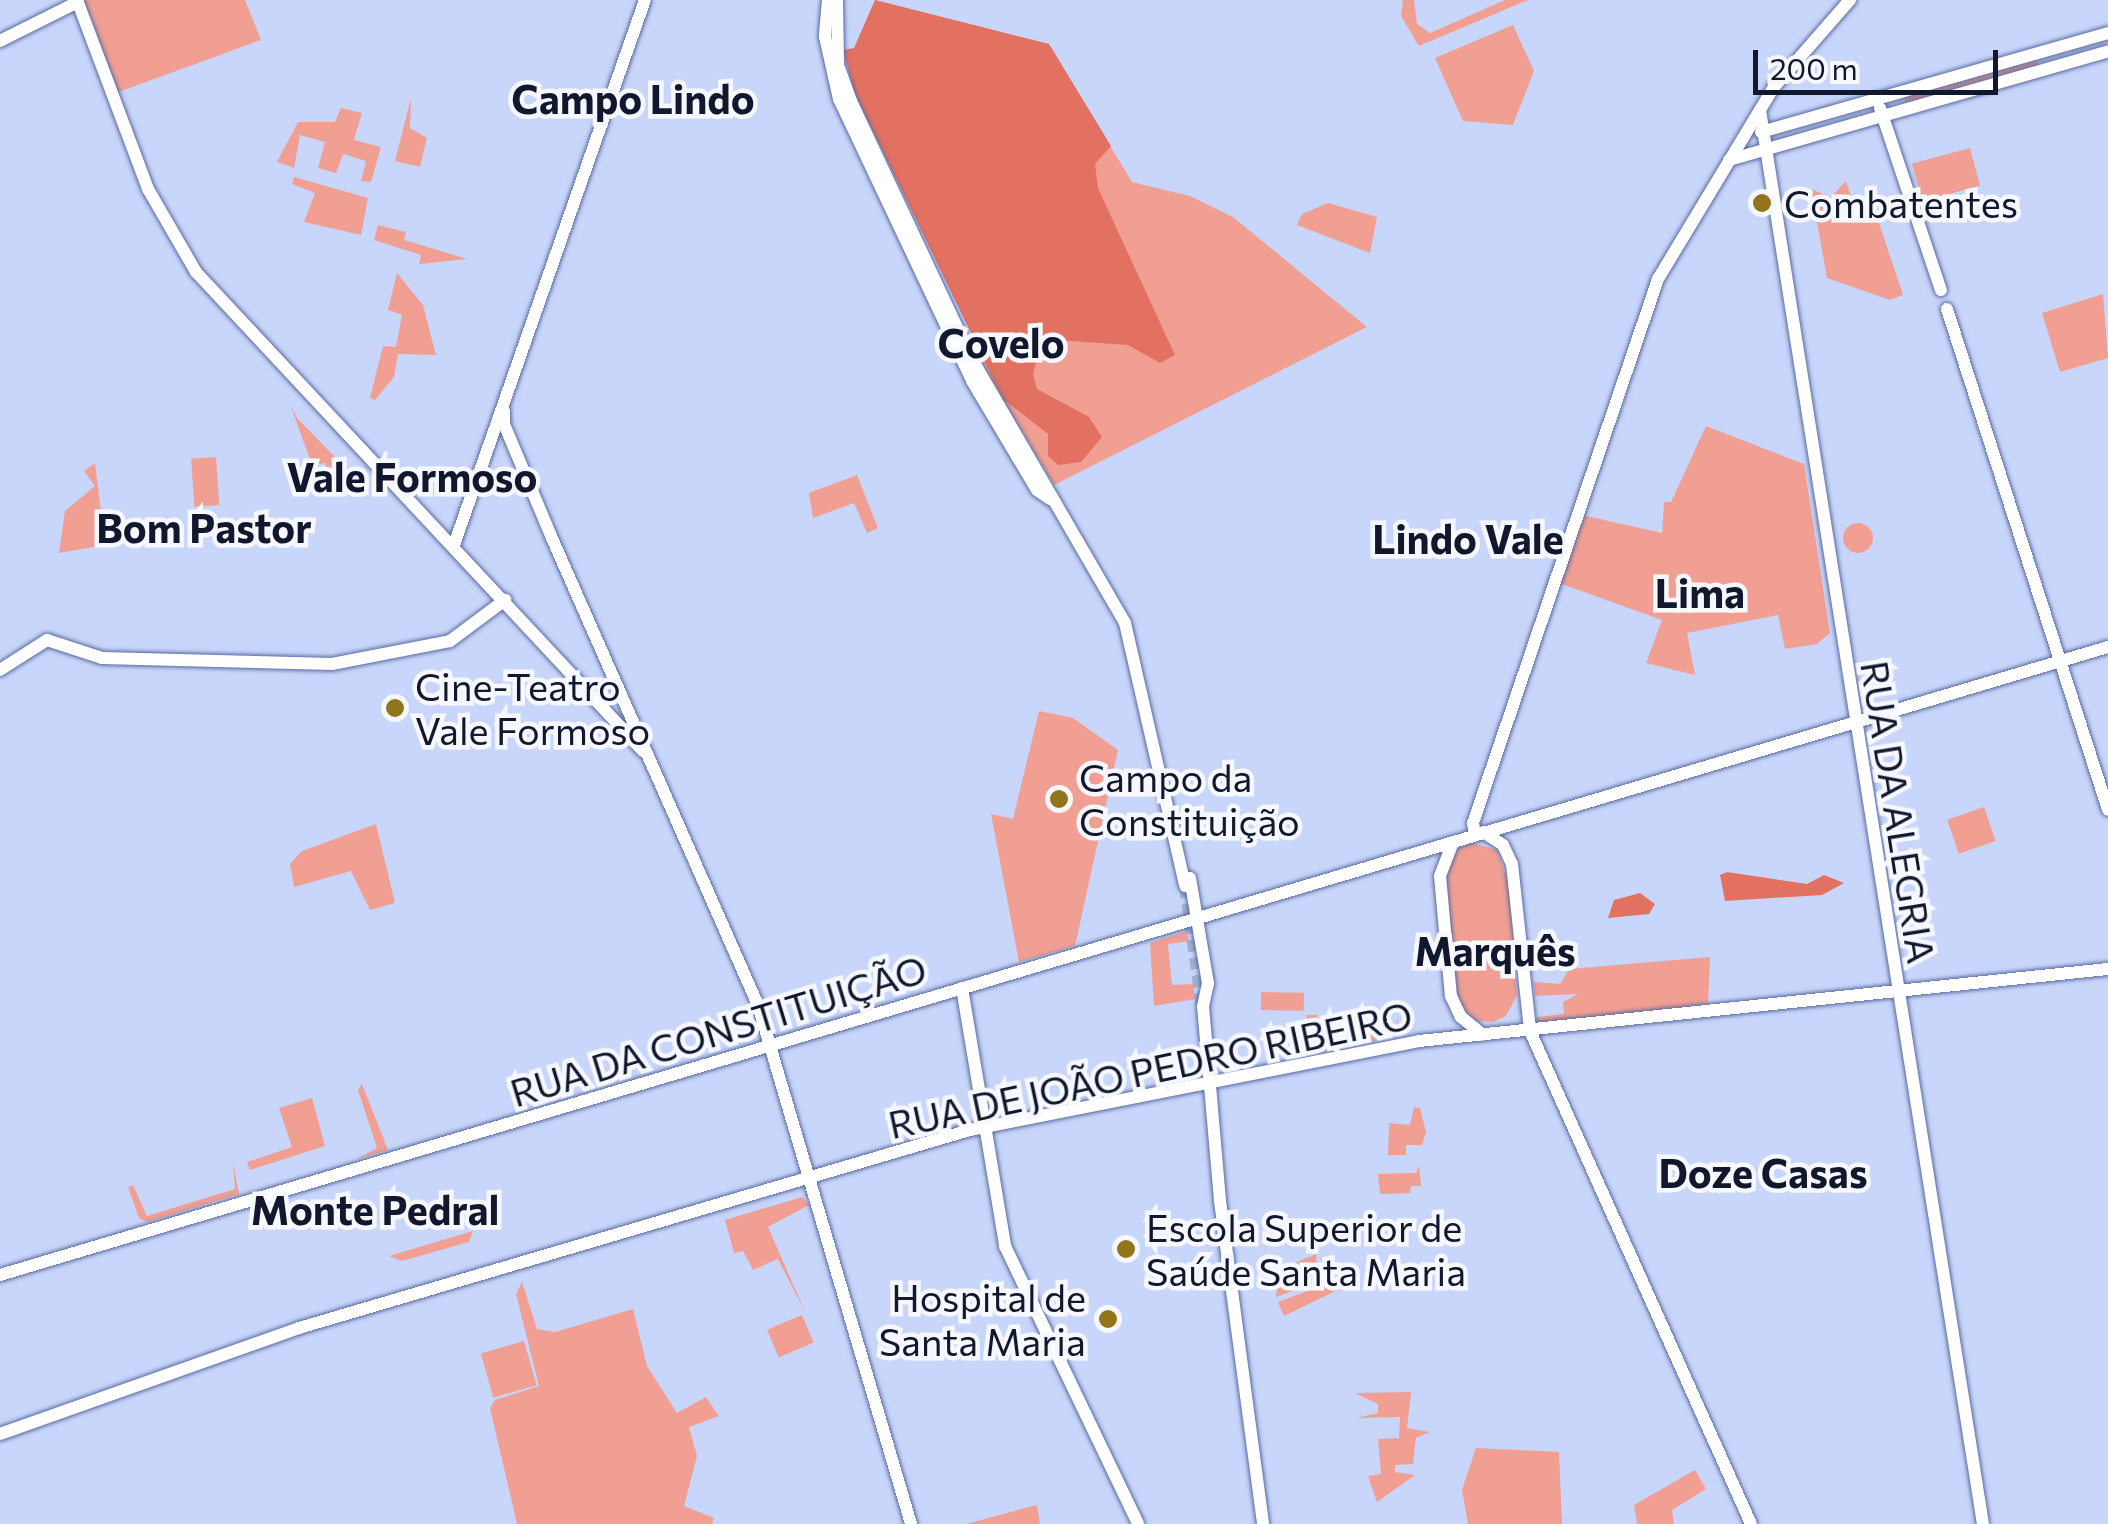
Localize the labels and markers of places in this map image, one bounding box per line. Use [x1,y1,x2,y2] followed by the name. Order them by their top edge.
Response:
[1784,180,2018,226] place label: Combatentes
[1749,190,1775,216] marker: Combatentes
[415,663,650,752] place label: Cine-Teatro Vale Formoso
[384,697,406,719] marker: Cine-Teatro Vale Formoso
[1079,754,1300,844] place label: Campo da Constituição
[1048,788,1070,810] marker: Campo da Constituição
[1146,1204,1466,1294] place label: Escola Superior de Saúde Santa Maria
[1115,1238,1137,1260] marker: Escola Superior de Saúde Santa Maria
[879,1274,1086,1364] place label: Hospital de Santa Maria
[1095,1306,1121,1332] marker: Hospital de Santa Maria

